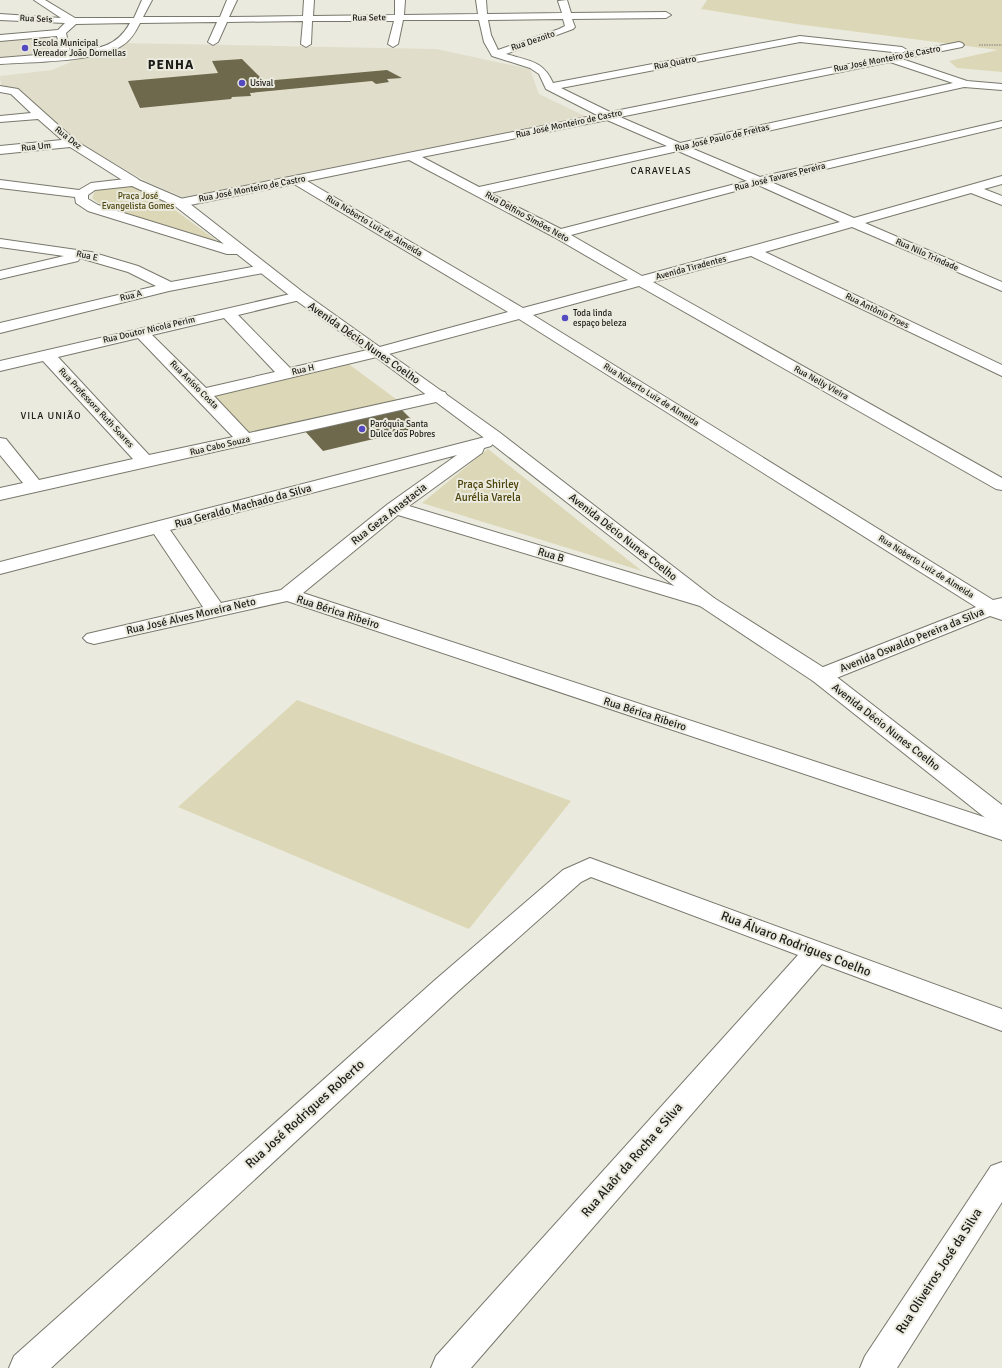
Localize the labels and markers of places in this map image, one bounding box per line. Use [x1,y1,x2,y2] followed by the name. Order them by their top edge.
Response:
[33,38,126,59] place label: Escola Municipal Vereador João Dornellas
[20,43,30,53] marker: Escola Municipal Vereador João Dornellas
[237,78,247,88] marker: Usival
[250,78,274,89] place label: Usival
[573,308,627,329] place label: Toda linda espaço beleza
[560,313,570,323] marker: Toda linda espaço beleza
[370,419,435,440] place label: Paróquia Santa Dulce dos Pobres
[357,424,367,434] marker: Paróquia Santa Dulce dos Pobres

